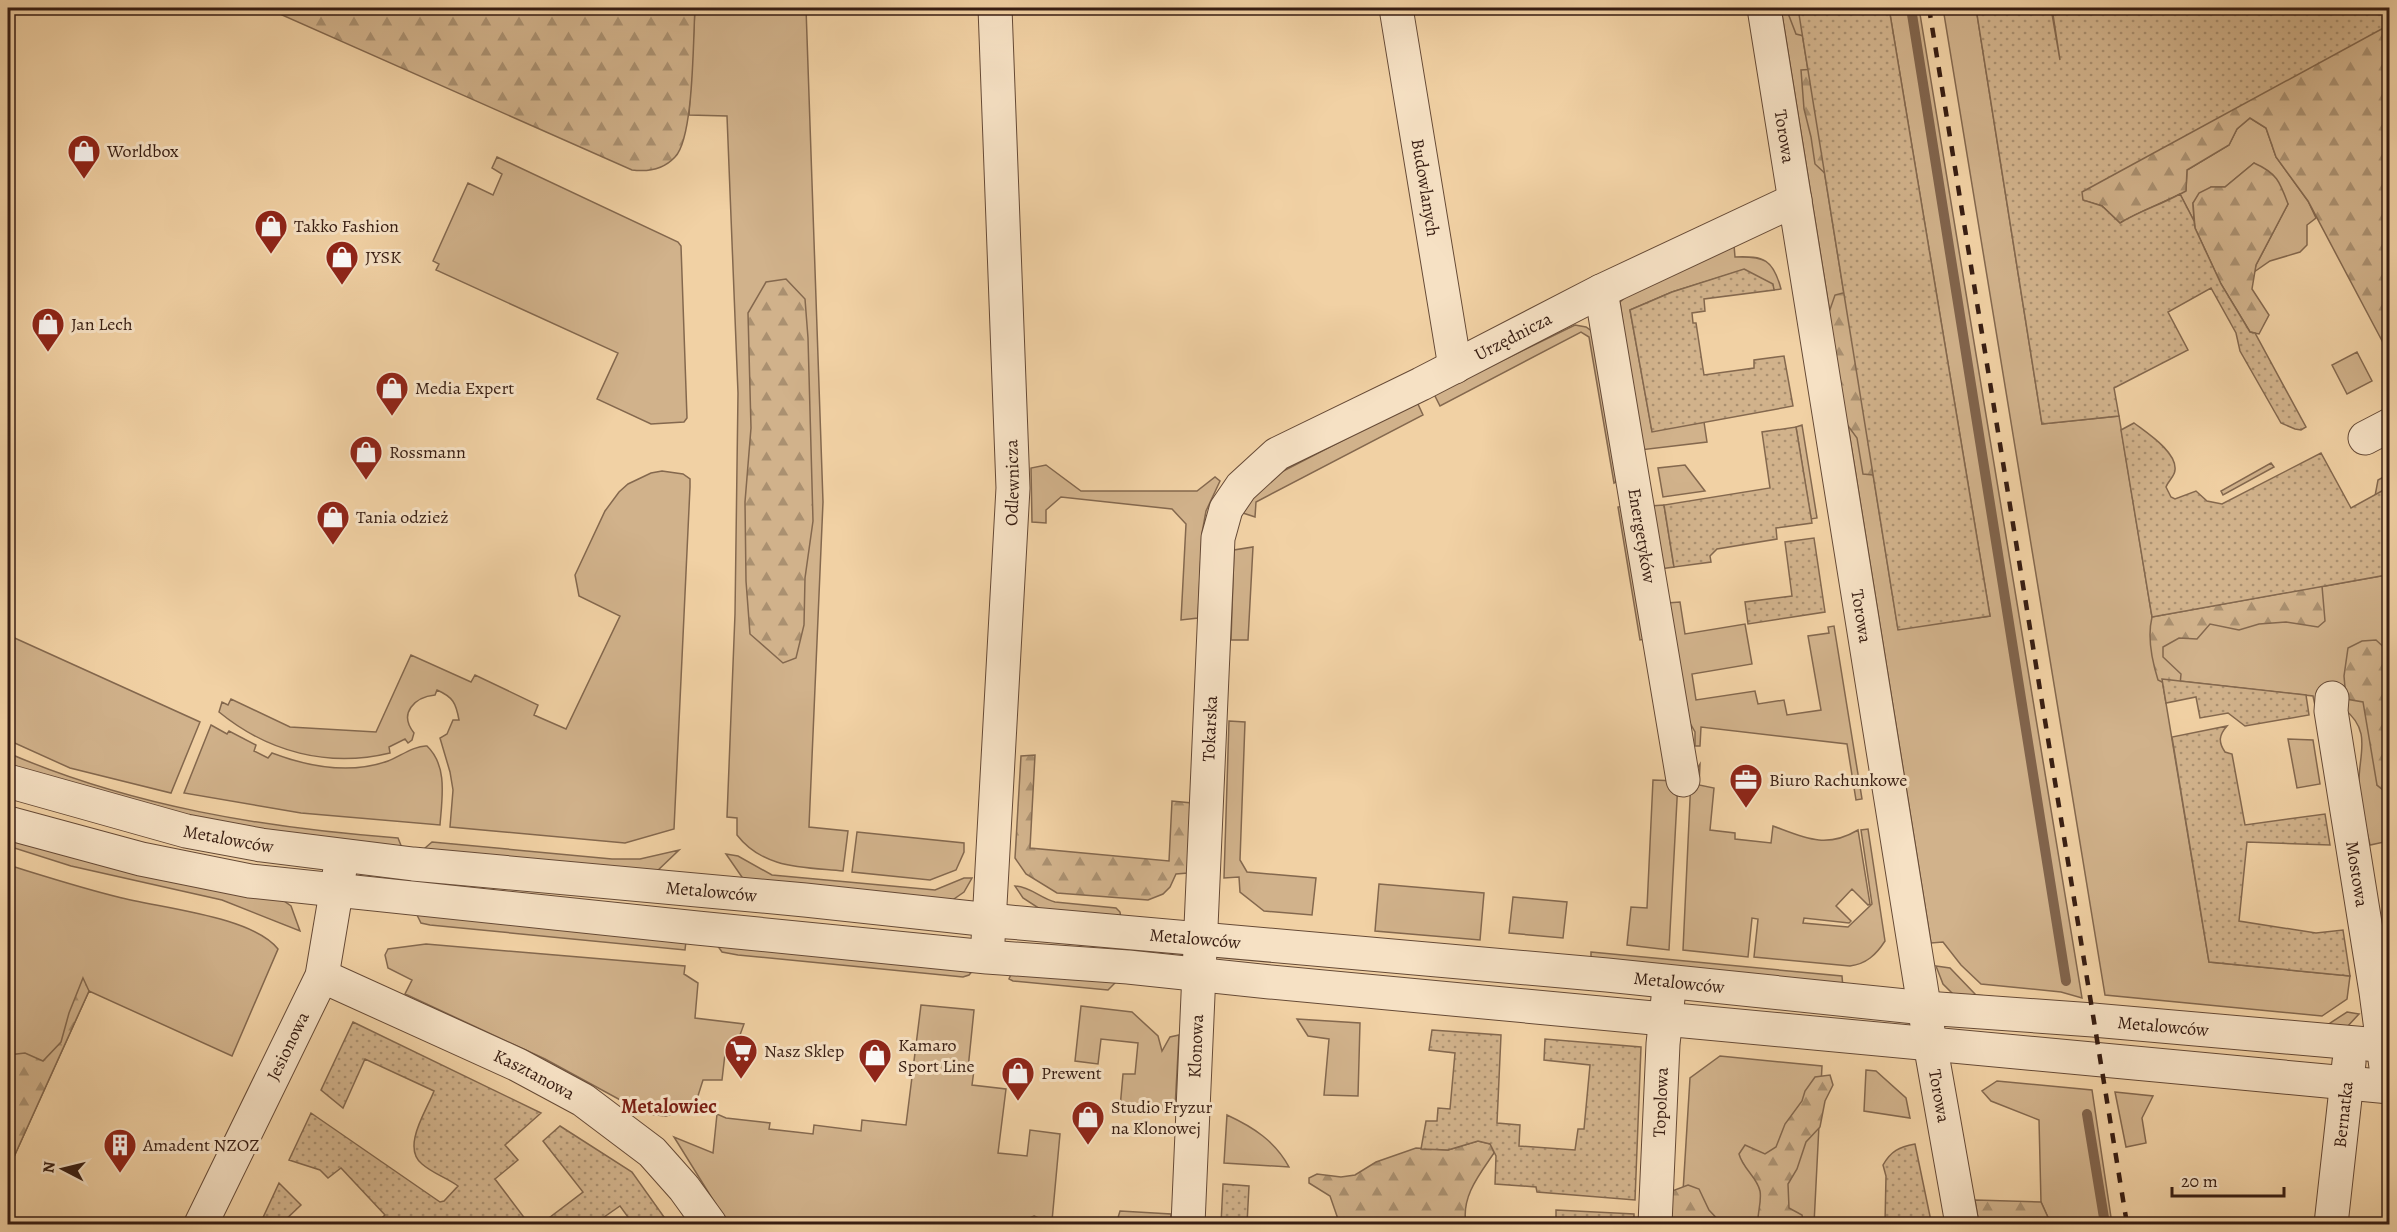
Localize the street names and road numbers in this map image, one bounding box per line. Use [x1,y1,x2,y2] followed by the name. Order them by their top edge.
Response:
[1768,108,1801,165] street label: Torowa
[1406,137,1445,239] street label: Budowlanych
[1470,306,1557,366] street label: Urzędnicza
[999,438,1025,527] street label: Odlewnicza
[1622,486,1662,585] street label: Energetyków
[1845,588,1878,645] street label: Torowa
[1196,694,1223,762] street label: Tokarska
[181,819,275,859] street label: Metalowców
[2340,839,2374,909] street label: Mostowa
[665,875,758,908] street label: Metalowców
[1148,922,1242,955] street label: Metalowców
[1632,966,1726,999] street label: Metalowców
[261,1007,315,1085] street label: Jesionowa
[2116,1010,2210,1042] street label: Metalowców
[1182,1013,1209,1079] street label: Klonowa
[490,1043,580,1106] street label: Kasztanowa
[1647,1066,1674,1138] street label: Topolowa
[1923,1067,1956,1125] street label: Torowa
[2328,1080,2359,1149] street label: Bernatka

